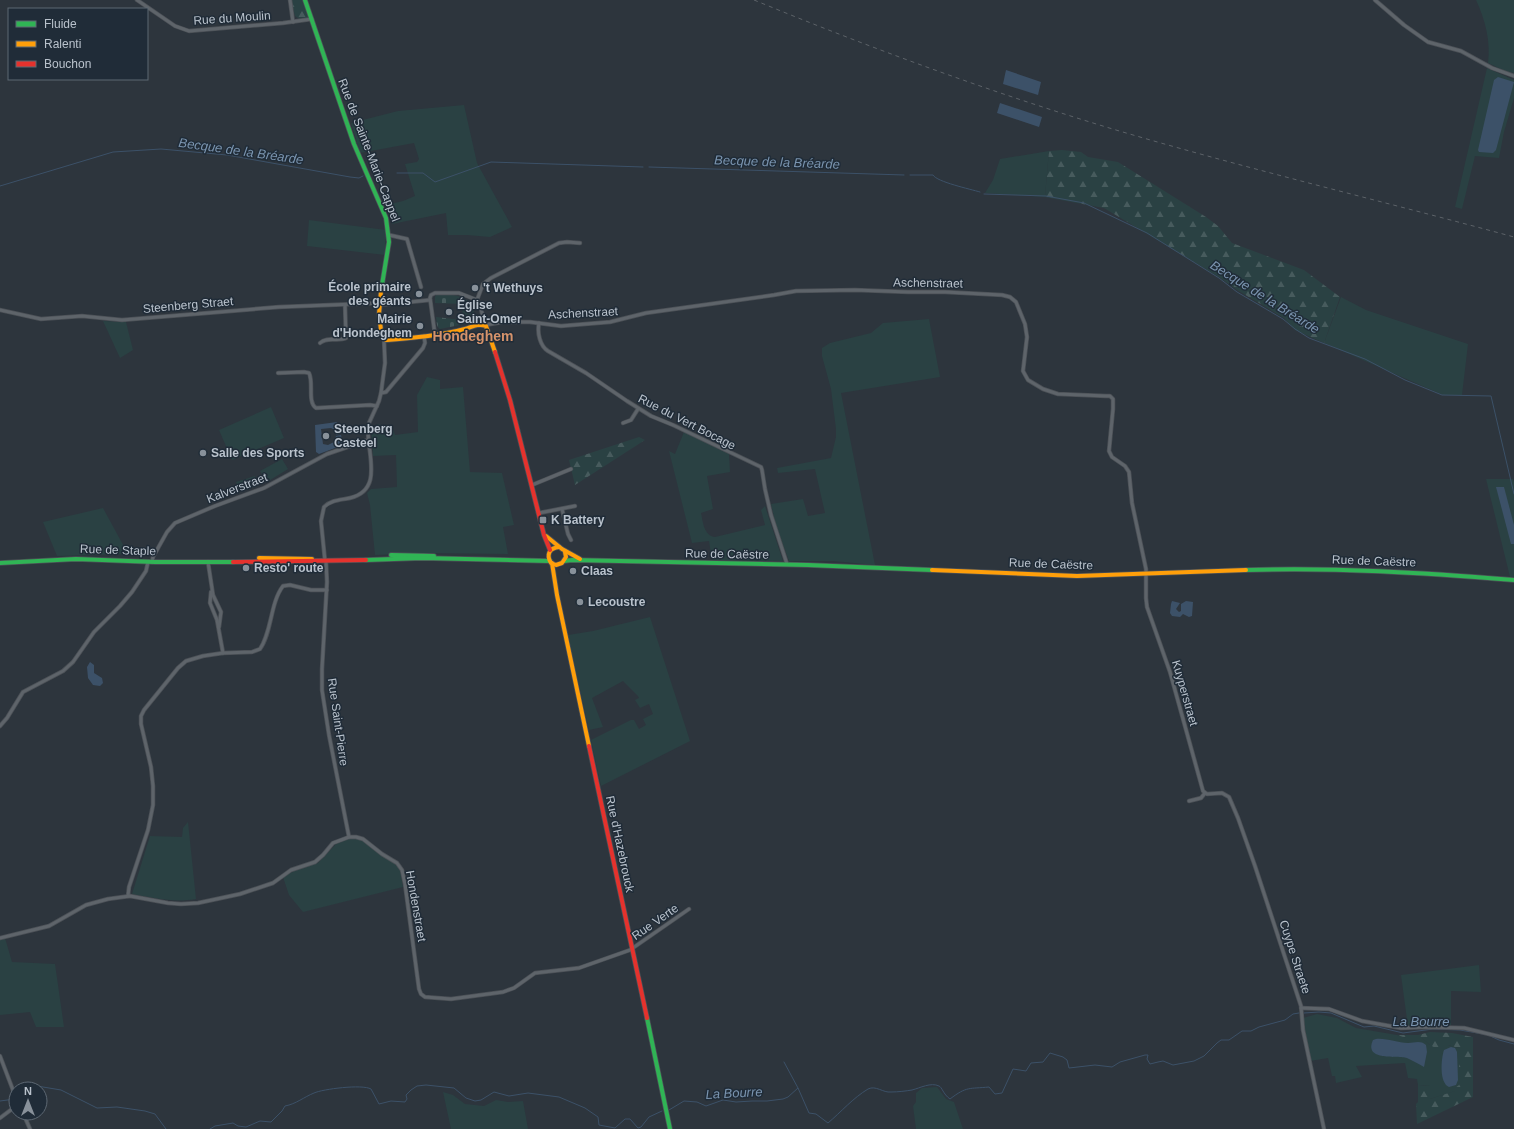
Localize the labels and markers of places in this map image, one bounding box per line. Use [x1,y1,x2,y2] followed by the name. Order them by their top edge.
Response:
[328,279,411,308] place label: École primaire des géants
[483,281,543,295] place label: 't Wethuys
[470,283,480,293] marker: 't Wethuys
[414,289,424,299] marker: École primaire des géants
[457,297,522,326] place label: Église Saint-Omer
[444,307,454,317] marker: Église Saint-Omer
[332,312,412,340] place label: Mairie d'Hondeghem
[415,321,425,331] marker: Mairie d'Hondeghem
[334,422,393,450] place label: Steenberg Casteel
[321,431,331,441] marker: Steenberg Casteel
[211,446,305,460] place label: Salle des Sports
[198,448,208,458] marker: Salle des Sports
[551,513,605,527] place label: K Battery
[538,515,548,525] marker: K Battery
[254,561,324,575] place label: Resto' route
[241,563,251,573] marker: Resto' route
[581,564,613,578] place label: Claas
[568,566,578,576] marker: Claas
[588,595,646,609] place label: Lecoustre
[575,597,585,607] marker: Lecoustre

